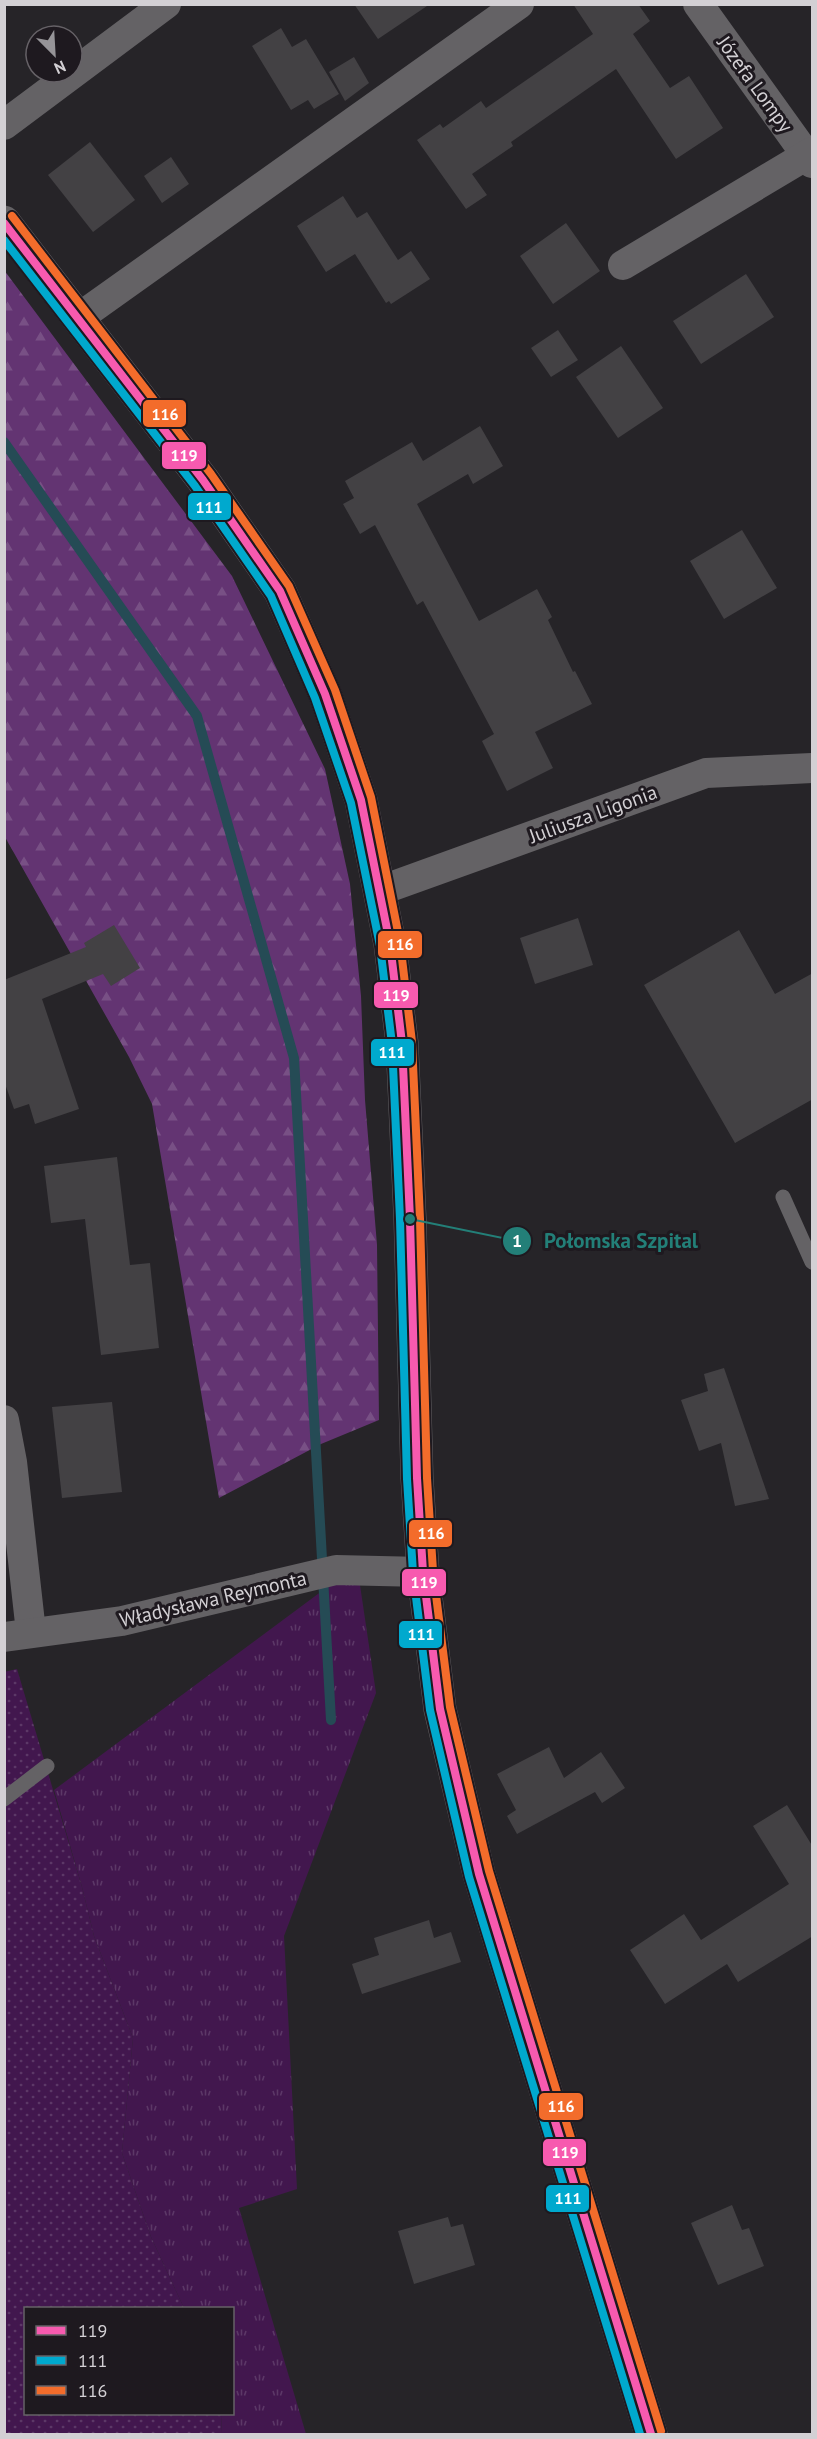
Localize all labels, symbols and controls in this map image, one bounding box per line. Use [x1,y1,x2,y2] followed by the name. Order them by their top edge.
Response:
[24,24,84,84] north arrow
[711,30,799,138] street label: Józefa Lompy
[51,56,69,79] text: N
[142,399,187,428] line badge: 116
[151,404,179,424] text: 116
[161,441,207,470] line badge: 119
[170,445,198,465] text: 119
[187,492,232,521] line badge: 111
[195,497,223,517] text: 111
[524,779,661,850] street label: Juliusza Ligonia
[377,930,423,959] line badge: 116
[386,934,414,954] text: 116
[373,981,419,1009] line badge: 119
[382,985,410,1005] text: 119
[370,1038,415,1067] line badge: 111
[378,1042,406,1062] text: 111
[502,1221,710,1260] callout: Połomska Szpital
[544,1227,699,1254] text: Połomska Szpital
[512,1229,522,1252] text: 1
[408,1519,453,1548] line badge: 116
[417,1523,445,1543] text: 116
[117,1565,309,1633] street label: Władysława Reymonta
[401,1568,447,1597] line badge: 119
[410,1572,438,1592] text: 119
[398,1620,443,1649] line badge: 111
[407,1624,435,1644] text: 111
[538,2092,584,2121] line badge: 116
[547,2096,575,2116] text: 116
[542,2138,587,2167] line badge: 119
[551,2142,579,2162] text: 119
[545,2184,590,2213] line badge: 111
[554,2188,582,2208] text: 111
[24,2307,234,2415] legend
[78,2319,107,2342] text: 119
[78,2349,107,2372] text: 111
[78,2379,107,2402] text: 116

